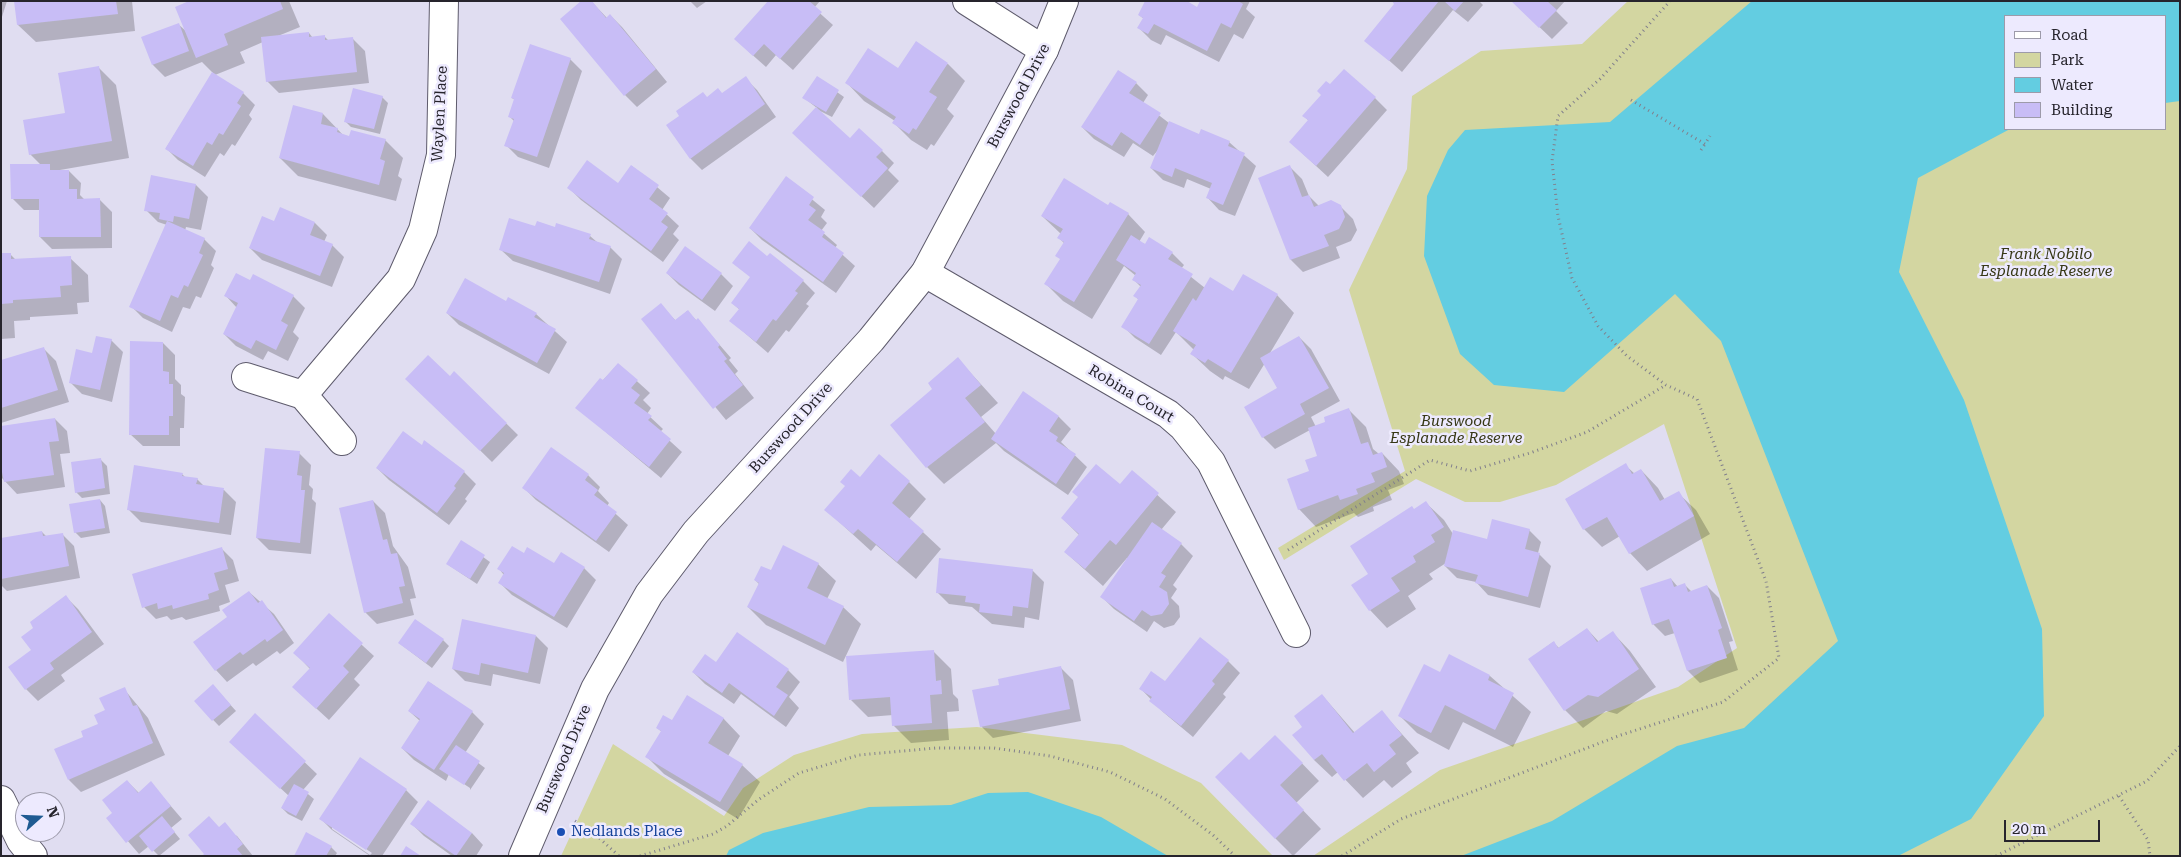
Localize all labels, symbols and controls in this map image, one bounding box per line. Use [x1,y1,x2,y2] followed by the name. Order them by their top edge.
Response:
[2004,15,2166,130] legend
[2051,26,2088,44] text: Road
[984,41,1054,151] street label: Burswood Drive
[2051,51,2084,69] text: Park
[428,65,452,163] street label: Waylen Place
[2051,76,2093,94] text: Water
[2051,101,2112,119] text: Building
[1980,246,2112,281] park label: Frank Nobilo Esplanade Reserve
[1085,361,1177,427] street label: Robina Court
[746,379,836,477] street label: Burswood Drive
[1390,413,1522,448] park label: Burswood Esplanade Reserve
[533,702,595,816] street label: Burswood Drive
[15,792,65,842] north arrow
[44,804,63,820] text: N
[2006,810,2102,842] scale bar
[2012,820,2046,838] text: 20 m
[571,823,683,841] place label: Nedlands Place
[555,826,567,838] marker: Nedlands Place

